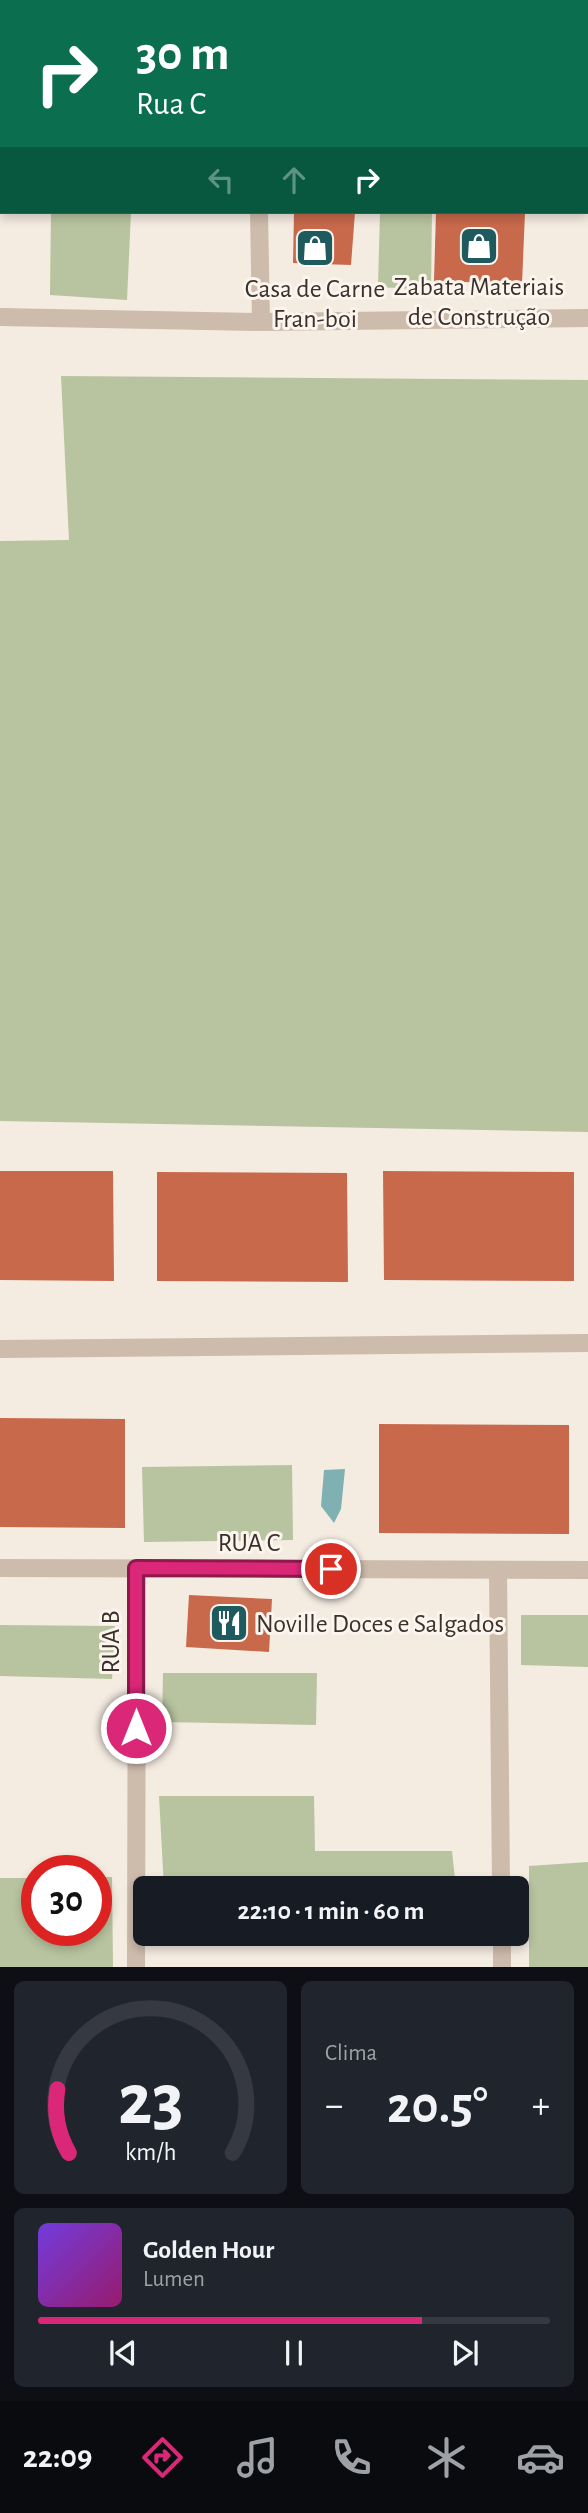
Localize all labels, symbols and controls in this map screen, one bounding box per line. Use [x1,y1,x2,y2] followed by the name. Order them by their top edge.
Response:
[21,28,112,119] icon: right
[136,30,230,79] text: 30 m
[136,88,206,120] text: Rua C
[202,161,240,199] icon: left
[275,161,313,199] icon: ahead
[348,161,386,199] icon: right
[458,225,500,267] shop icon: Zabata Materiais de Construção
[294,227,336,269] shop icon: Casa de Carne Fran-boi
[394,274,564,330] place label: Zabata Materiais de Construção
[245,276,385,332] place label: Casa de Carne Fran-boi
[218,1530,280,1556] street label: RUA C
[301,1539,361,1599] pin
[312,1550,350,1588] icon: arrive
[208,1602,250,1644] restaurant icon: Noville Doces e Salgados
[98,1610,124,1674] street label: RUA B
[256,1611,504,1637] place label: Noville Doces e Salgados
[99,1691,173,1765] position arrow
[21,1855,112,1946] speed limit sign: 30
[238,1898,424,1924] text: 22:10 · 1 min · 60 m
[325,2042,377,2065] text: Clima
[118,2066,183,2139] text: 23
[387,2080,488,2132] text: 20.5°
[325,2087,343,2125] text: −
[532,2087,550,2125] text: +
[125,2140,176,2165] text: km/h
[143,2237,274,2263] text: Golden Hour
[143,2268,205,2291] text: Lumen
[104,2334,142,2372] icon: previous
[275,2334,313,2372] icon: pause
[446,2334,484,2372] icon: next
[138,2433,187,2482] icon: directions
[233,2433,282,2482] icon: music
[327,2433,376,2482] icon: phone
[422,2433,471,2482] icon: climate
[516,2433,565,2482] icon: car
[23,2441,92,2473] text: 22:09

